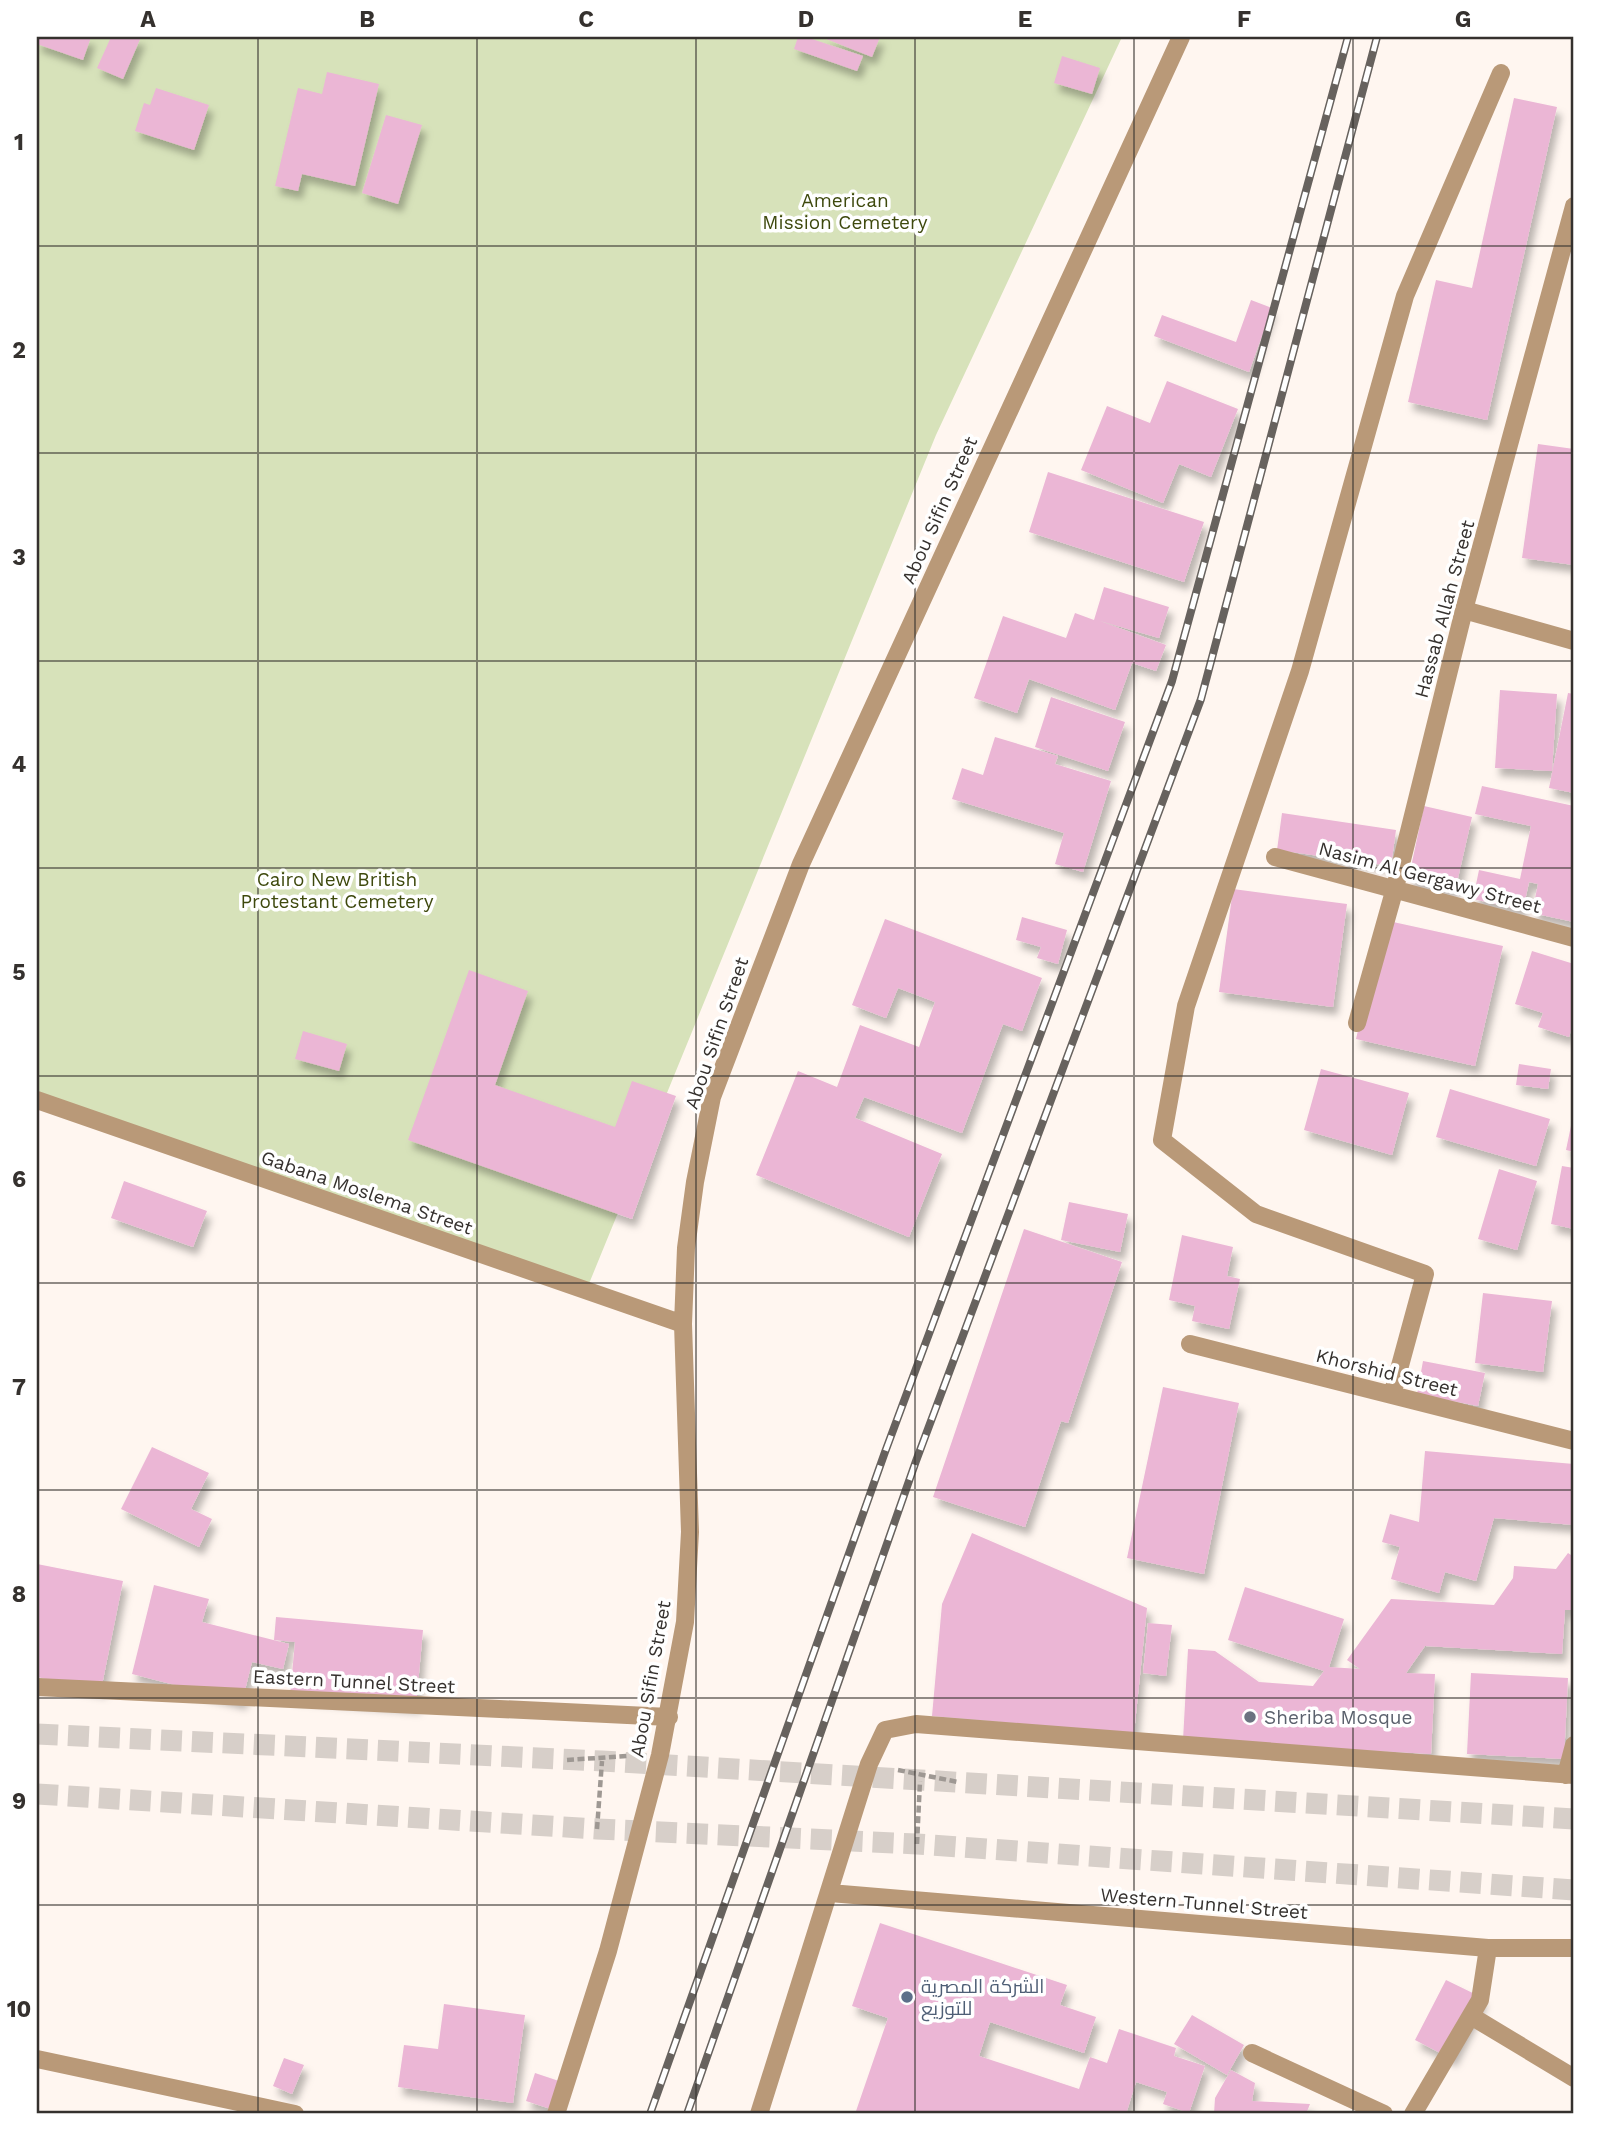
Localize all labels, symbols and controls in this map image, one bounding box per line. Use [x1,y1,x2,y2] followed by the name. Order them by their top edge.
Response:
[140,6,156,33] text: A
[359,6,375,33] text: B
[578,6,594,33] text: C
[798,6,814,33] text: D
[1018,6,1032,33] text: E
[1237,6,1251,33] text: F
[1455,6,1471,33] text: G
[14,129,24,156] text: 1
[762,189,928,234] park label: American Mission Cemetery
[12,337,26,364] text: 2
[897,433,982,588] street label: Abou Sifin Street
[1410,518,1479,701] street label: Hassab Allah Street
[12,544,26,571] text: 3
[12,751,27,778] text: 4
[1316,837,1544,918] street label: Nasim Al Gergawy Street
[240,868,434,913] park label: Cairo New British Protestant Cemetery
[680,954,753,1112] street label: Abou Sifin Street
[12,959,26,986] text: 5
[258,1145,476,1240] street label: Gabana Moslema Street
[12,1166,26,1193] text: 6
[1314,1344,1460,1401] street label: Khorshid Street
[12,1374,26,1401] text: 7
[12,1581,26,1608] text: 8
[625,1599,676,1759] street label: Abou Sifin Street
[252,1665,456,1698] street label: Eastern Tunnel Street
[1264,1706,1413,1729] place label: Sheriba Mosque
[1242,1709,1258,1725] marker: Sheriba Mosque
[12,1788,26,1815] text: 9
[1099,1883,1309,1924] street label: Western Tunnel Street
[921,1975,1044,2022] place label: الشركة المصرية للتوزيع
[899,1989,915,2005] marker: الشركة المصرية للتوزيع
[7,1996,31,2023] text: 10

